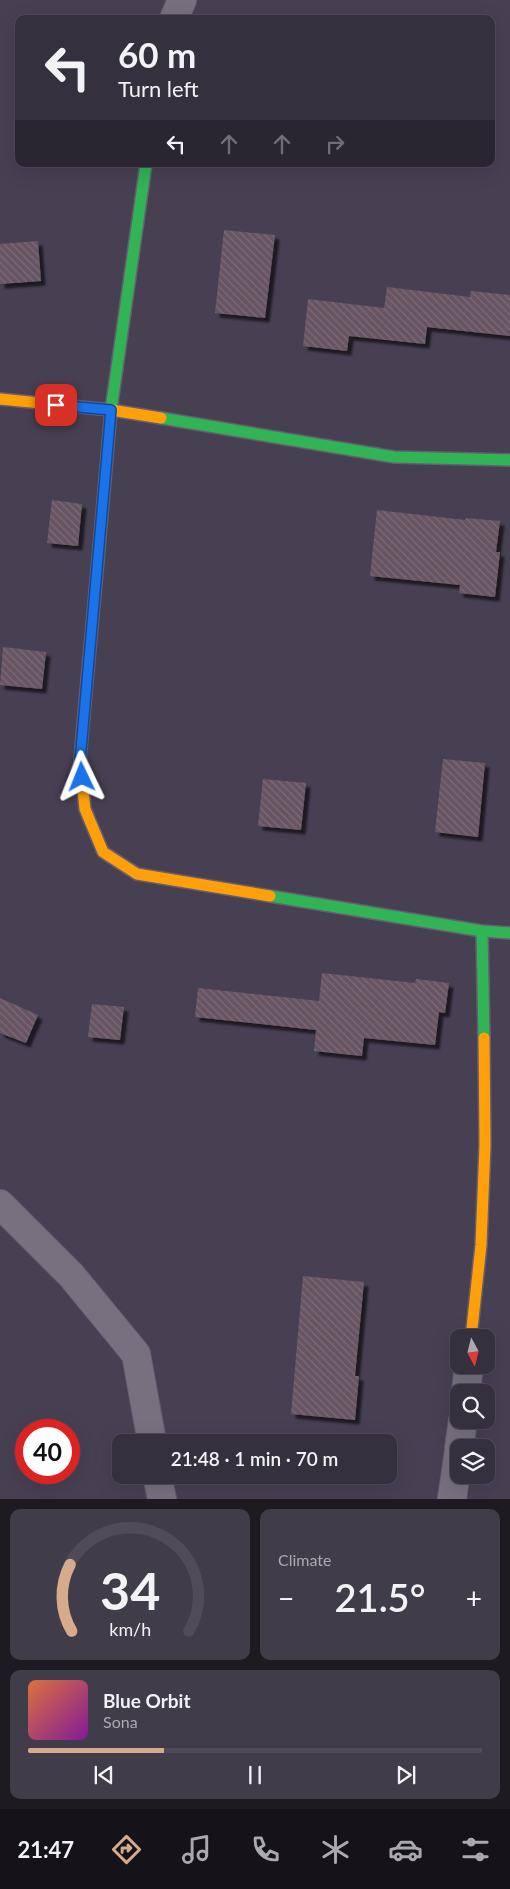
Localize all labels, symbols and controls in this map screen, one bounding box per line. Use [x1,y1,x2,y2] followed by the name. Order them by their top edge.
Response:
[118,33,196,75] text: 60 m
[35,35,100,100] icon: left
[118,75,199,102] text: Turn left
[162,130,190,158] icon: left
[215,130,243,158] icon: ahead
[268,130,296,158] icon: ahead
[321,130,349,158] icon: right
[35,384,77,426] pin
[42,391,70,419] icon: arrive
[55,750,107,802] position arrow
[450,1329,495,1374] north arrow
[450,1329,495,1484] map controls
[450,1384,495,1429] button: search
[15,1419,80,1484] speed limit sign: 40
[450,1439,495,1484] button: layers
[171,1447,338,1470] text: 21:48 · 1 min · 70 m
[278,1550,331,1569] text: Climate
[100,1559,160,1621] text: 34
[335,1574,425,1620] text: 21.5°
[278,1581,294,1615] text: −
[466,1581,482,1615] text: +
[109,1618,151,1640] text: km/h
[103,1689,191,1712] text: Blue Orbit
[103,1712,138,1731] text: Sona
[90,1761,118,1789] icon: previous
[241,1761,269,1789] icon: pause
[392,1761,420,1789] icon: next
[109,1832,144,1867] icon: directions
[179,1832,214,1867] icon: music
[248,1832,283,1867] icon: phone
[318,1832,353,1867] icon: climate
[388,1832,423,1867] icon: car
[458,1832,493,1867] icon: filters
[17,1836,74,1863] text: 21:47

